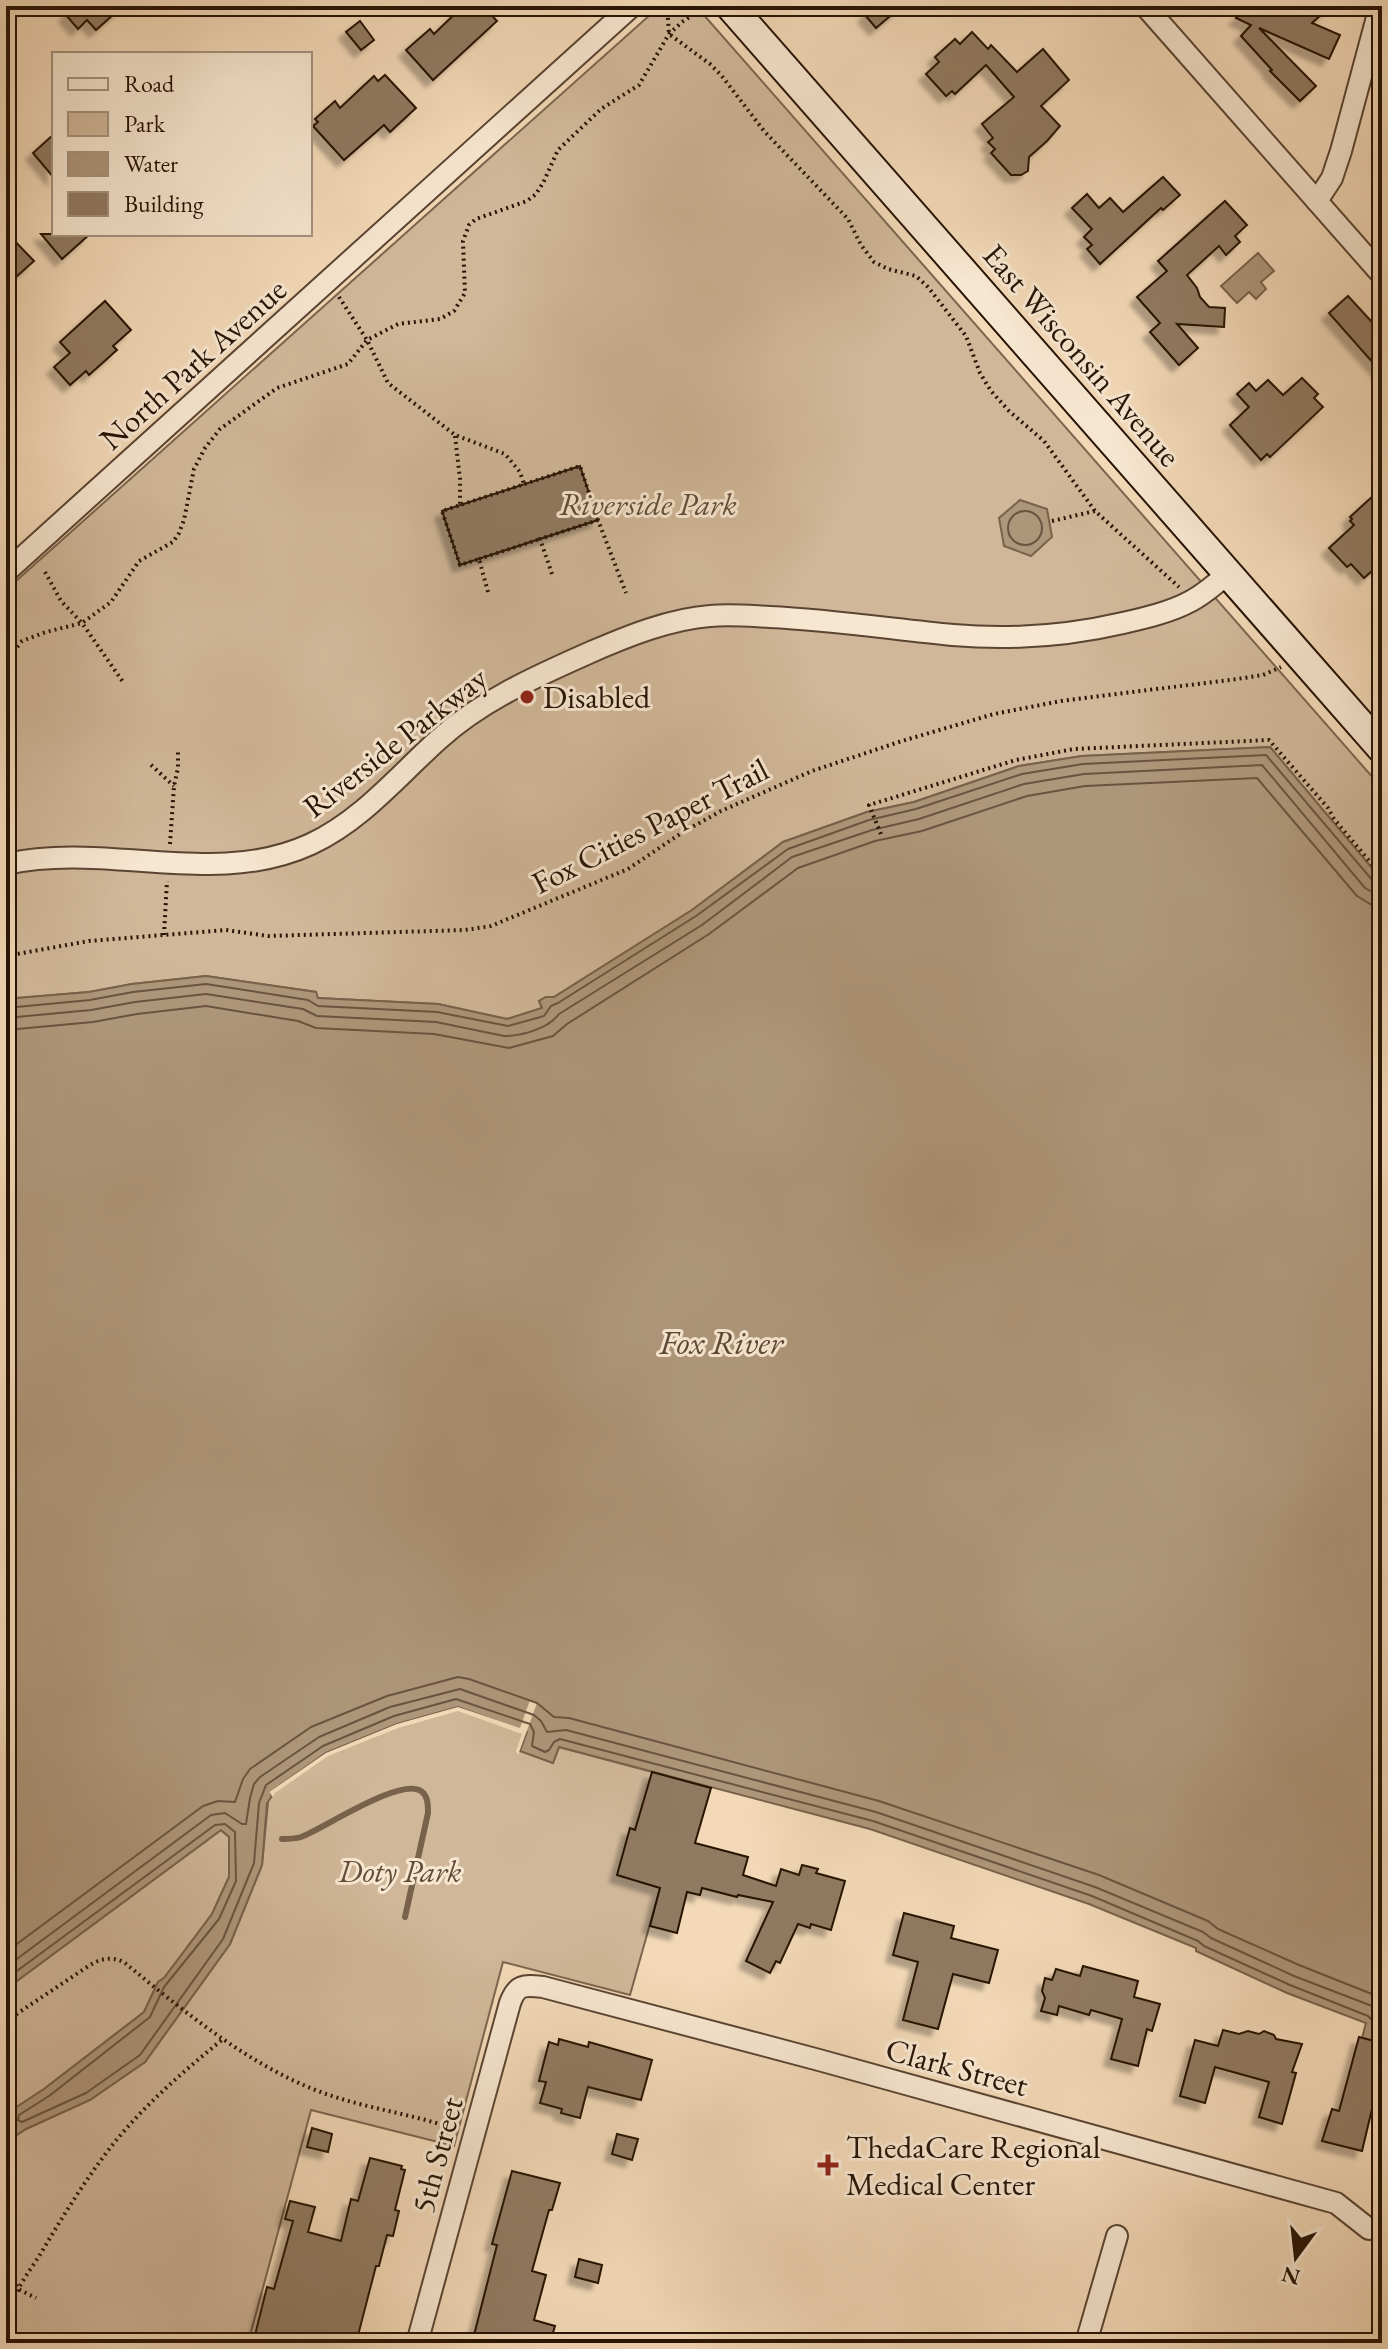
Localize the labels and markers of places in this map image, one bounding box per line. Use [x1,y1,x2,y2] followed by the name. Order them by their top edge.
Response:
[543,676,651,718] place label: Disabled
[518,688,536,706] marker: Disabled
[846,2126,1101,2205] place label: ThedaCare Regional Medical Center
[817,2154,839,2176] marker: ThedaCare Regional Medical Center

